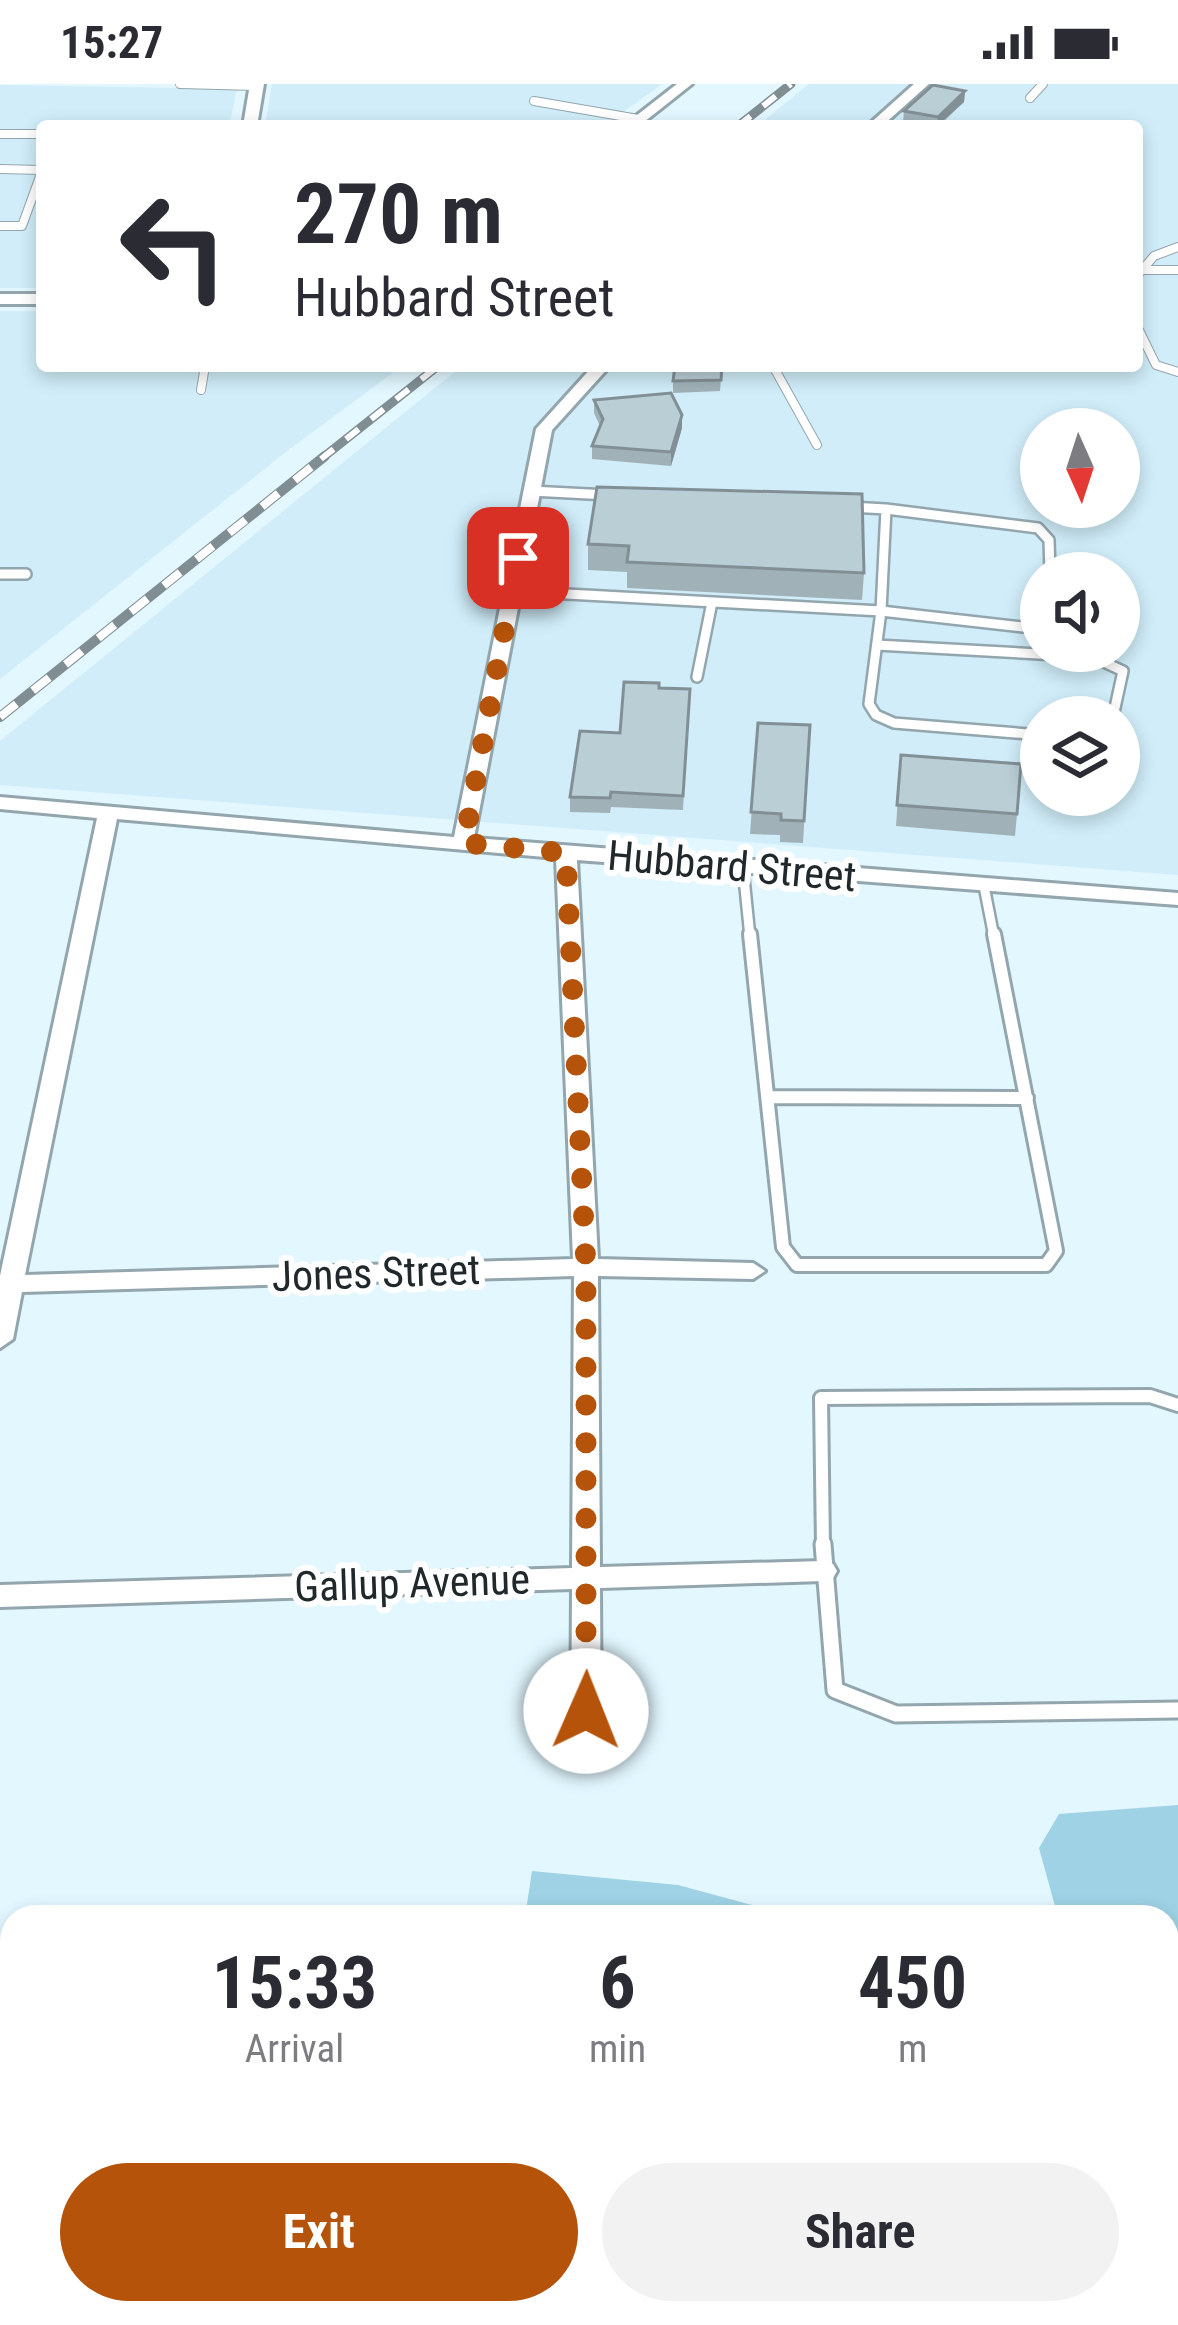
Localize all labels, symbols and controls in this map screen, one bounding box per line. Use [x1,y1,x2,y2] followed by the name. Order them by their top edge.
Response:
[60,16,163,69] text: 15:27
[294,165,503,264] text: 270 m
[96,168,252,324] icon: left
[294,266,614,329] text: Hubbard Street
[1020,408,1140,528] north arrow
[1020,408,1140,816] map controls
[467,507,569,609] pin
[485,525,551,591] icon: arrive
[1020,552,1140,672] button: sound
[1020,696,1140,816] button: layers
[606,831,858,901] street label: Hubbard Street
[271,1245,481,1301] street label: Jones Street
[293,1554,531,1612] street label: Gallup Avenue
[523,1648,649,1774] position arrow
[212,1941,377,2026] text: 15:33
[599,1941,636,2026] text: 6
[858,1941,967,2026] text: 450
[245,2026,344,2072] text: Arrival
[589,2026,646,2072] text: min
[898,2026,927,2072] text: m
[60,2163,578,2301] button: Exit
[602,2163,1119,2301] button: Share

